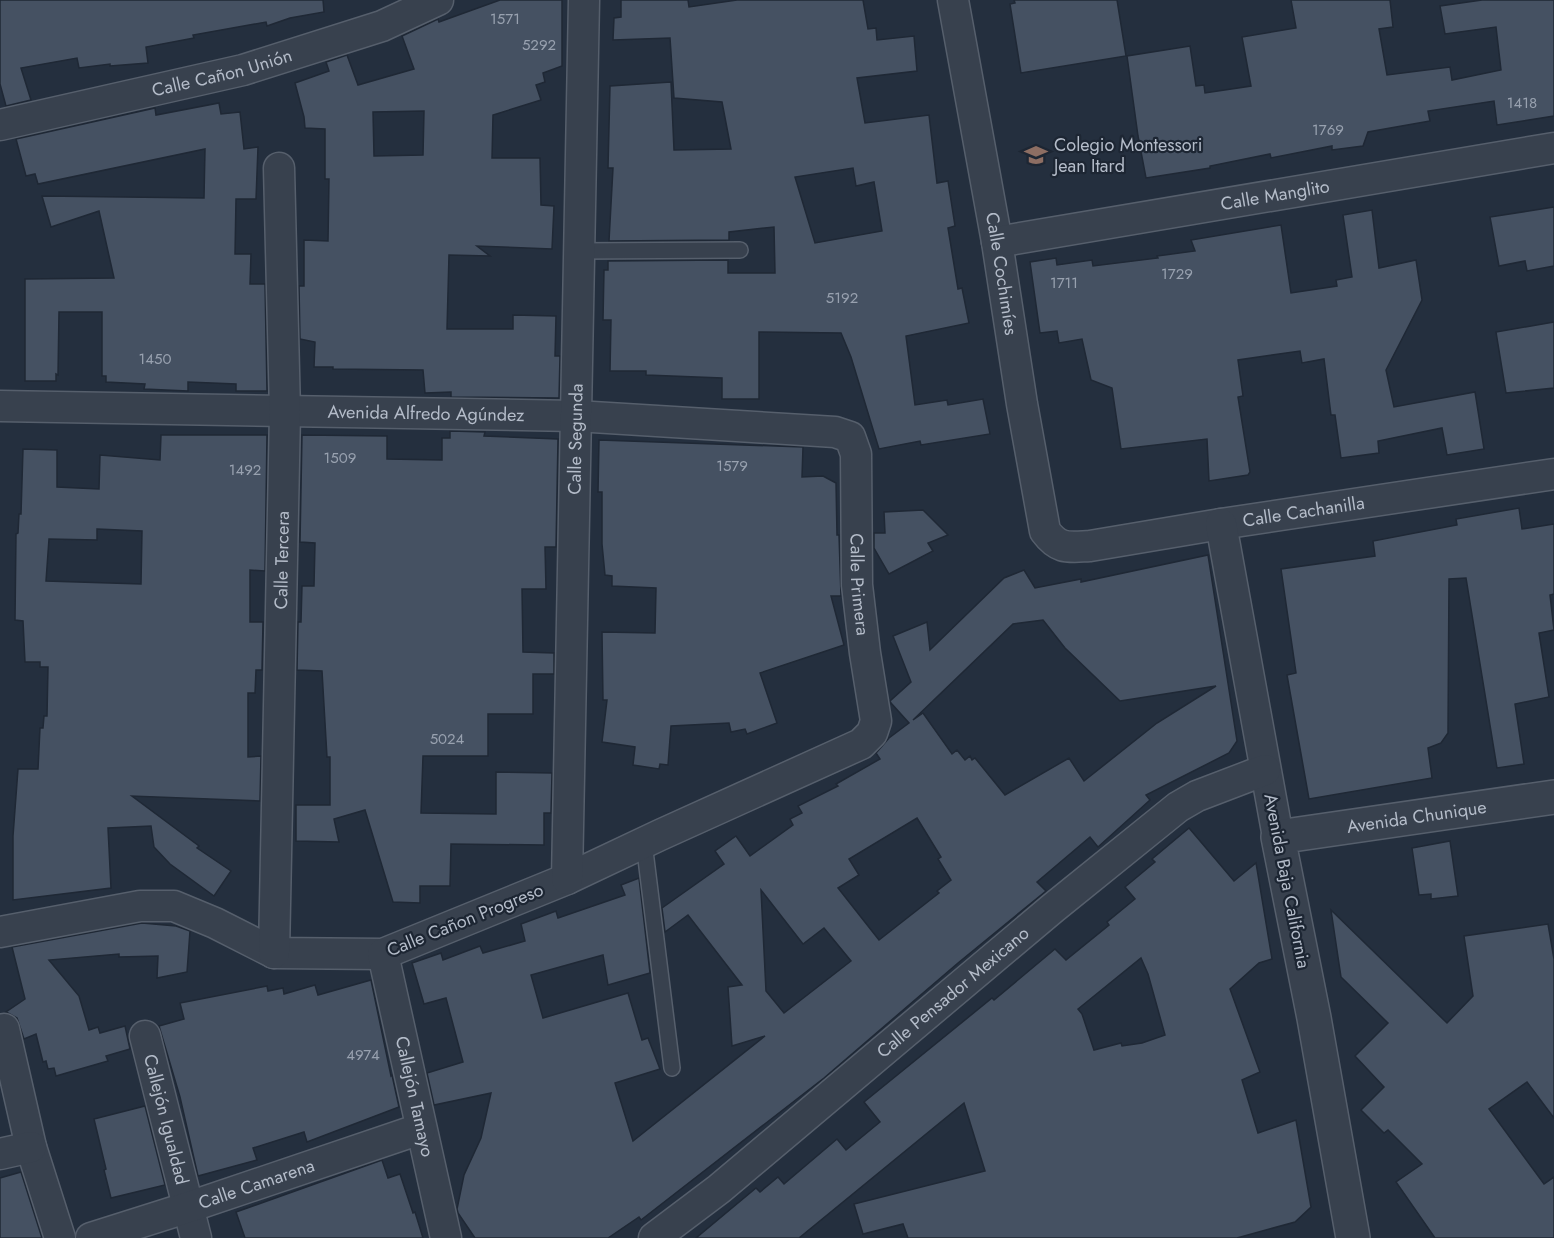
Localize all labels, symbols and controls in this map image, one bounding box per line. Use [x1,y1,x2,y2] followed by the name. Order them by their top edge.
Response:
[490,8,520,30] house number: 1571
[522,34,556,56] house number: 5292
[149,42,295,103] street label: Calle Cañon Unión
[1507,92,1537,114] house number: 1418
[1312,119,1344,141] house number: 1769
[1052,132,1202,179] place label: Colegio Montessori Jean Itard
[1023,142,1049,168] school or university icon: Colegio Montessori Jean Itard
[1219,173,1332,217] street label: Calle Manglito
[979,210,1024,337] street label: Calle Cochimíes
[1161,263,1193,285] house number: 1729
[1050,272,1078,294] house number: 1711
[826,287,858,309] house number: 5192
[139,348,171,370] house number: 1450
[561,383,590,495] street label: Calle Segunda
[327,399,525,428] street label: Avenida Alfredo Agúndez
[324,447,356,469] house number: 1509
[716,455,748,477] house number: 1579
[229,459,261,481] house number: 1492
[1241,490,1366,534] street label: Calle Cachanilla
[268,511,296,610] street label: Calle Tercera
[844,533,876,637] street label: Calle Primera
[430,728,465,750] house number: 5024
[1257,791,1317,971] street label: Avenida Baja California
[1345,794,1488,840] street label: Avenida Chunique
[383,877,547,963] street label: Calle Cañon Progreso
[871,920,1035,1064] street label: Calle Pensador Mexicano
[389,1034,441,1160] street label: Callejón Tamayo
[346,1044,380,1066] house number: 4974
[137,1051,195,1187] street label: Callejón Igualdad
[195,1153,318,1216] street label: Calle Camarena

